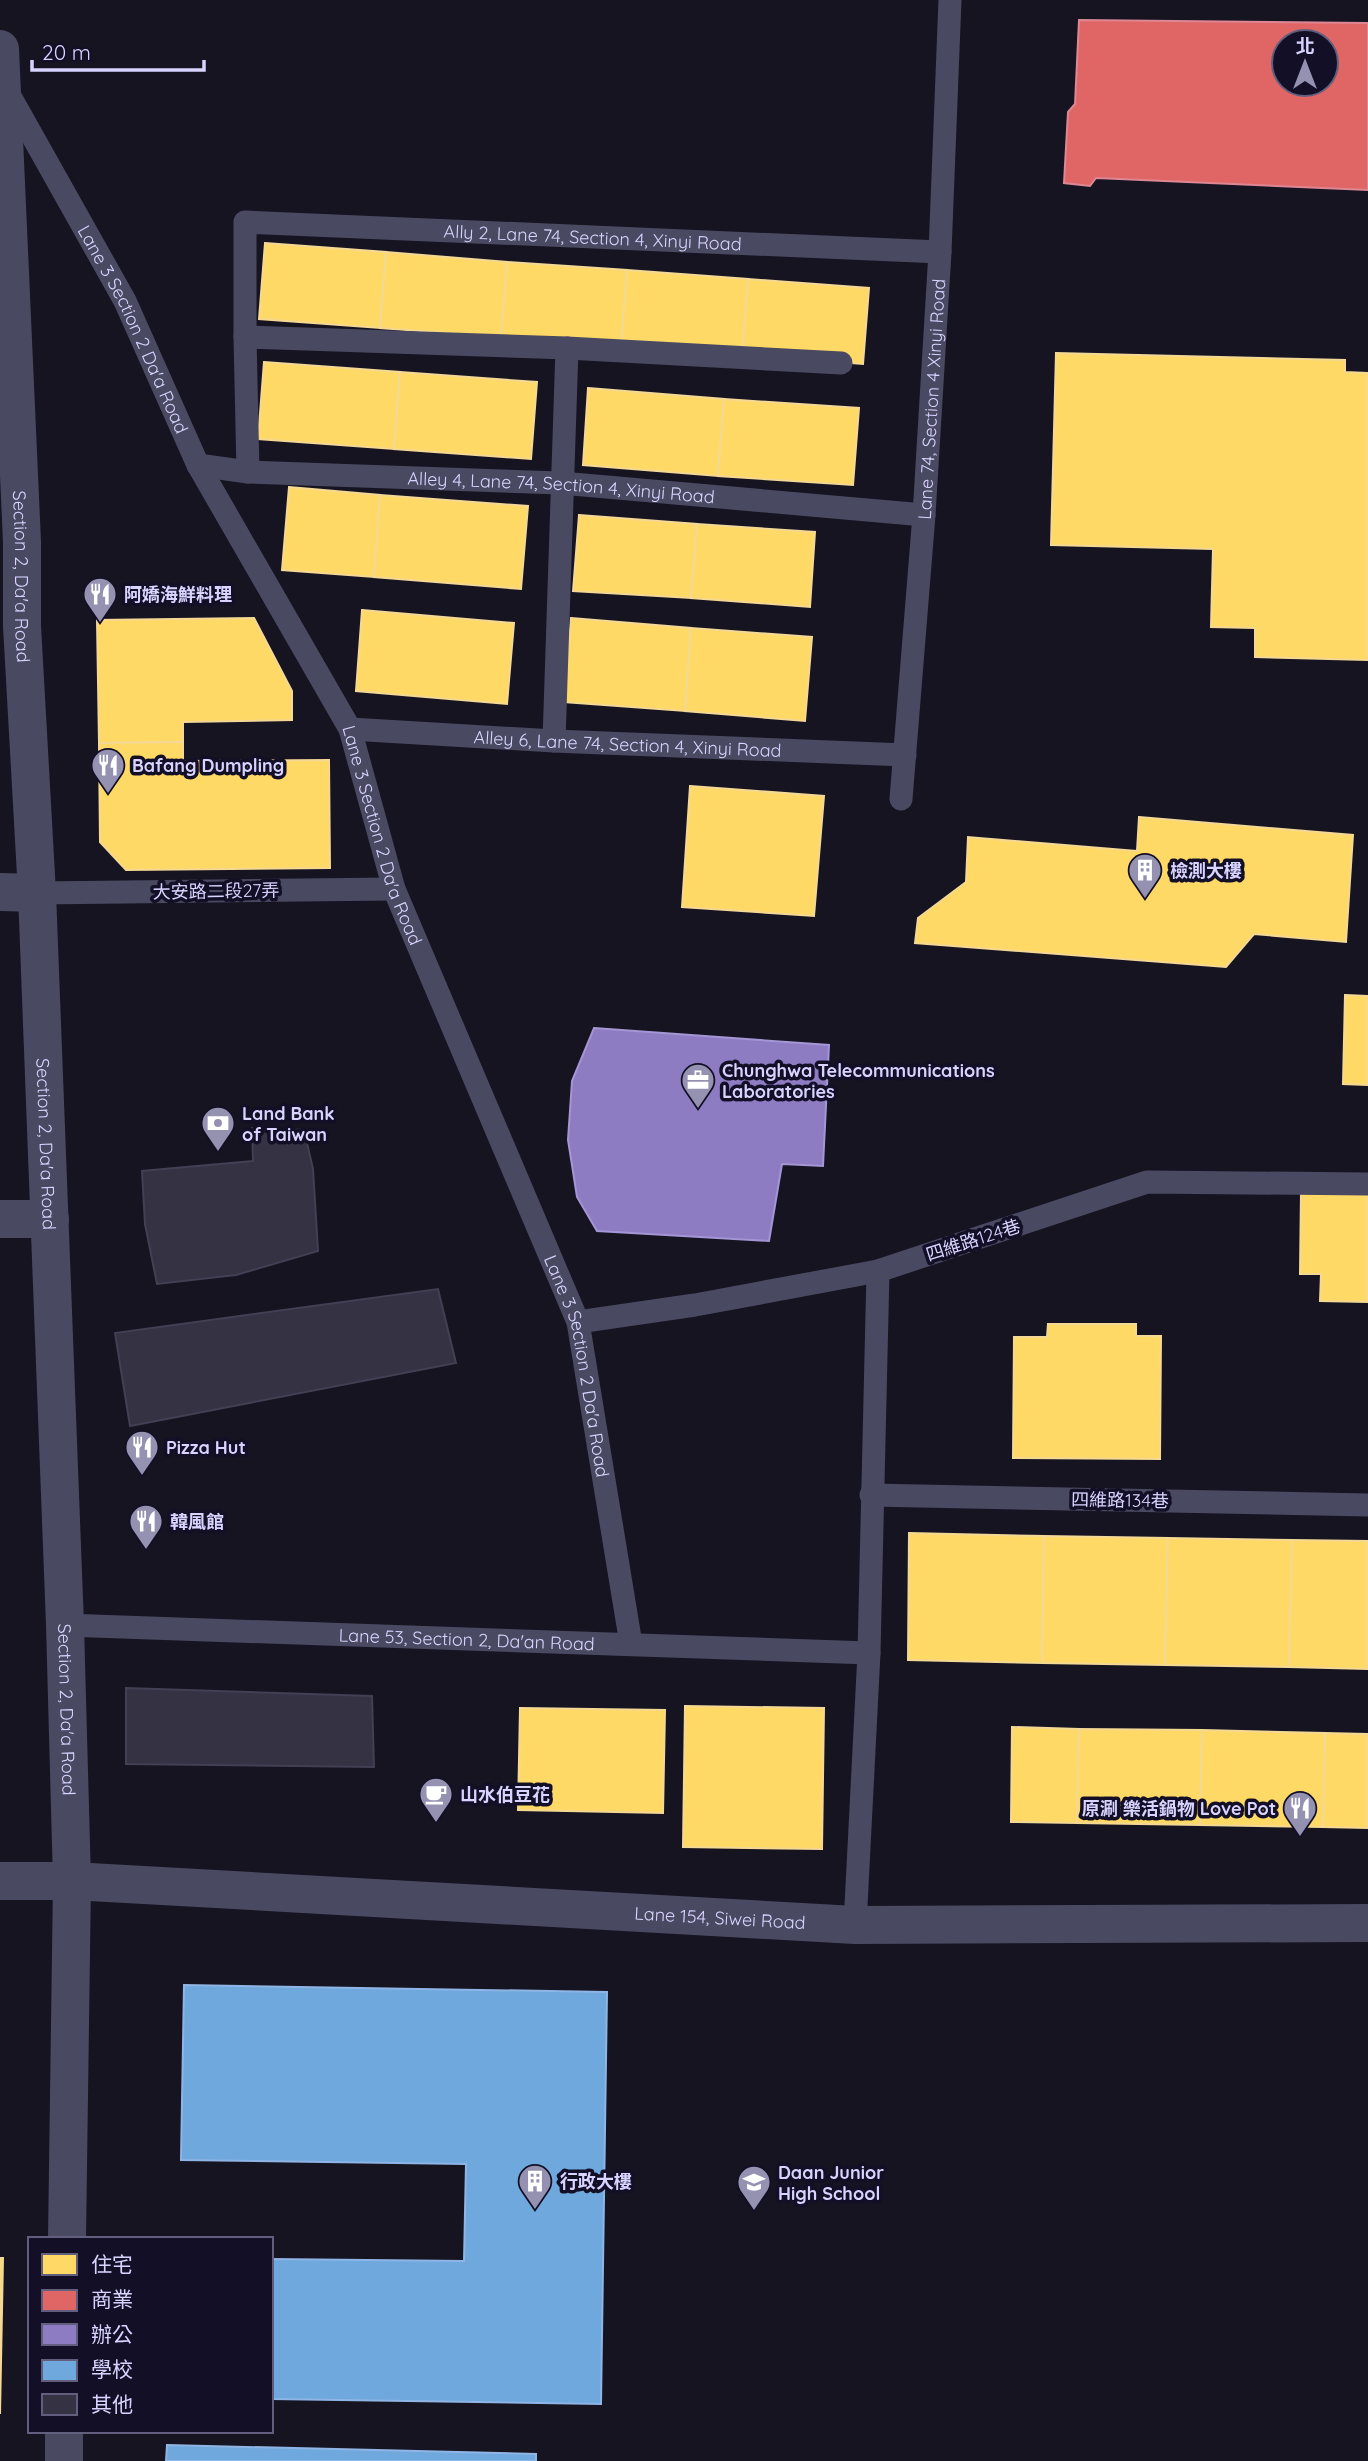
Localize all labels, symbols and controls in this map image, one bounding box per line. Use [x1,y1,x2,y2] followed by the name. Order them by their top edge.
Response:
[32,28,203,72] scale bar
[1270,28,1340,98] north arrow
[1295,34,1315,58] text: 北
[42,39,91,65] text: 20 m
[443,219,742,255] street label: Ally 2, Lane 74, Section 4, Xinyi Road
[73,221,194,437] street label: Lane 3 Section 2 Da'a Road
[912,278,950,520] street label: Lane 74, Section 4 Xinyi Road
[407,466,716,508] street label: Alley 4, Lane 74, Section 4, Xinyi Road
[8,490,36,663] street label: Section 2, Da'a Road
[81,575,119,624] restaurant icon: 阿嬌海鮮料理
[124,583,232,606] place label: 阿嬌海鮮料理
[338,723,428,948] street label: Lane 3 Section 2 Da'a Road
[473,725,782,762] street label: Alley 6, Lane 74, Section 4, Xinyi Road
[89,746,127,795] restaurant icon: Bafang Dumpling
[132,754,284,777] place label: Bafang Dumpling
[1126,851,1164,900] building icon: 檢測大樓
[1170,859,1242,882] place label: 檢測大樓
[152,878,280,904] street label: 大安路二段27弄
[32,1057,61,1230] street label: Section 2, Da'a Road
[722,1059,995,1103] place label: Chunghwa Telecommunications Laboratories
[679,1061,717,1110] office icon: Chunghwa Telecommunications Laboratories
[242,1102,335,1146] place label: Land Bank of Taiwan
[199,1104,237,1153] bank icon: Land Bank of Taiwan
[923,1214,1023,1266] street label: 四維路124巷
[539,1251,615,1479] street label: Lane 3 Section 2 Da'a Road
[123,1428,161,1477] restaurant icon: Pizza Hut
[166,1436,246,1459] place label: Pizza Hut
[1071,1488,1169,1512] street label: 四維路134巷
[127,1502,165,1551] restaurant icon: 韓風館
[170,1510,224,1533] place label: 韓風館
[53,1623,81,1796] street label: Section 2, Da'a Road
[338,1623,595,1655] street label: Lane 53, Section 2, Da'an Road
[417,1775,455,1824] cafe icon: 山水伯豆花
[460,1783,550,1806] place label: 山水伯豆花
[1281,1789,1319,1838] restaurant icon: 原涮 樂活鍋物 Love Pot
[1082,1797,1276,1820] place label: 原涮 樂活鍋物 Love Pot
[634,1901,806,1934] street label: Lane 154, Siwei Road
[778,2161,884,2205] place label: Daan Junior High School
[516,2162,554,2211] building icon: 行政大樓
[735,2163,773,2212] school or university icon: Daan Junior High School
[560,2170,632,2193] place label: 行政大樓
[28,2237,273,2433] legend
[91,2251,133,2277] text: 住宅
[91,2286,133,2312] text: 商業
[91,2321,133,2347] text: 辦公
[91,2356,133,2382] text: 學校
[91,2391,133,2417] text: 其他

